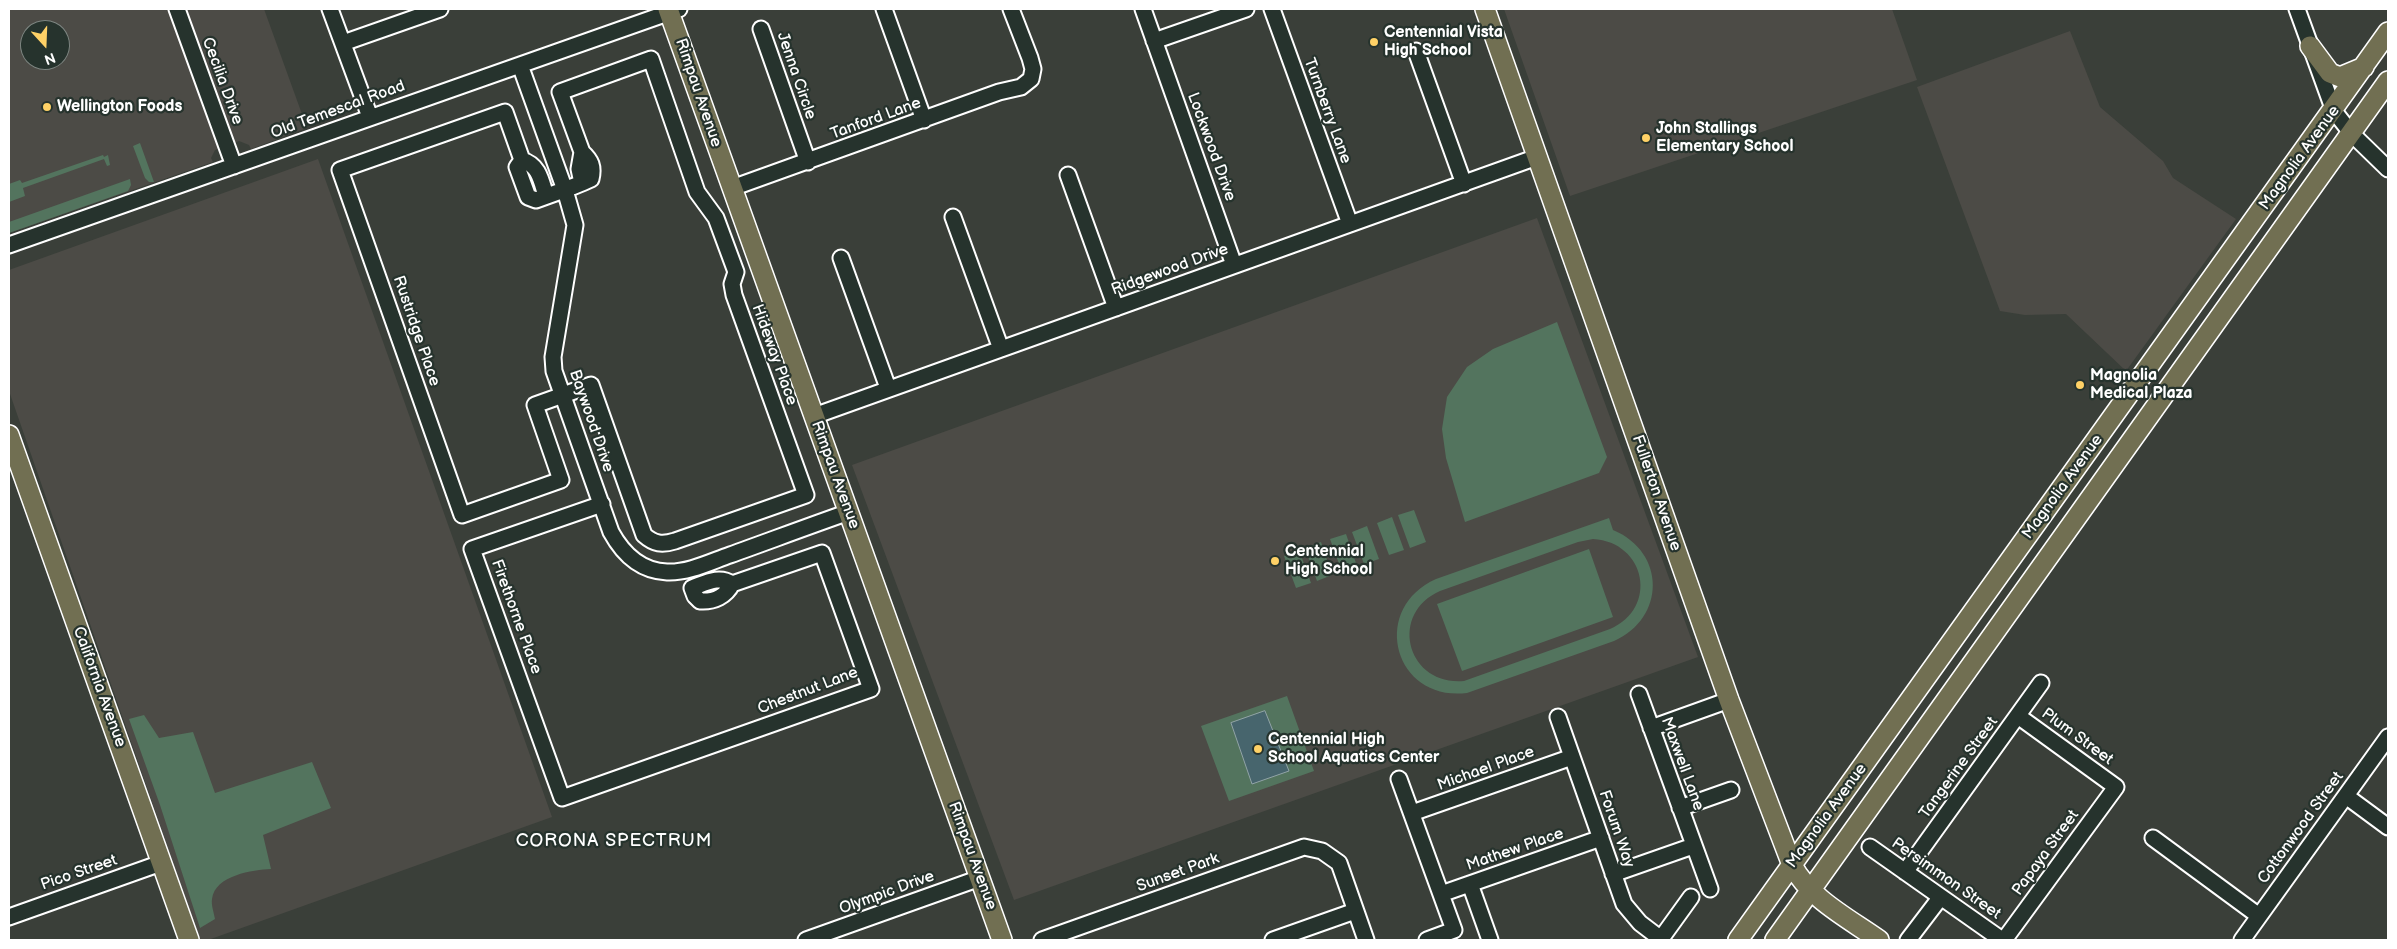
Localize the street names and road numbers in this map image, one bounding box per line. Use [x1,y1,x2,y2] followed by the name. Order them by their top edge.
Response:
[772,30,820,122] street label: Jenna Circle
[197,35,247,127] street label: Cecilia Drive
[670,36,726,150] street label: Rimpau Avenue
[1299,56,1355,166] street label: Turnberry Lane
[268,77,408,143] street label: Old Temescal Road
[1182,90,1240,204] street label: Lockwood Drive
[828,94,924,144] street label: Tanford Lane
[2256,102,2344,214] street label: Magnolia Avenue
[1109,240,1231,300] street label: Ridgewood Drive
[388,273,444,389] street label: Rustridge Place
[747,302,801,408] street label: Hideway Place
[564,367,618,475] street label: Baywood Drive
[807,418,863,532] street label: Rimpau Avenue
[2019,431,2107,543] street label: Magnolia Avenue
[1627,433,1685,553] street label: Fullerton Avenue
[486,557,546,677] street label: Firethorne Place
[68,624,130,750] street label: California Avenue
[755,663,861,719] street label: Chestnut Lane
[2037,705,2117,769] street label: Plum Street
[1916,713,2002,823] street label: Tangerine Street
[1656,715,1708,813] street label: Maxwell Lane
[1435,743,1537,795] street label: Michael Place
[1783,760,1871,872] street label: Magnolia Avenue
[2254,768,2348,888] street label: Cottonwood Street
[1594,788,1638,870] street label: Forum Way
[944,799,1000,913] street label: Rimpau Avenue
[2009,807,2083,899] street label: Papaya Street
[1464,824,1566,876] street label: Mathew Place
[1888,834,2004,924] street label: Persimmon Street
[1134,849,1222,897] street label: Sunset Park
[38,851,120,895] street label: Pico Street
[837,867,937,919] street label: Olympic Drive

